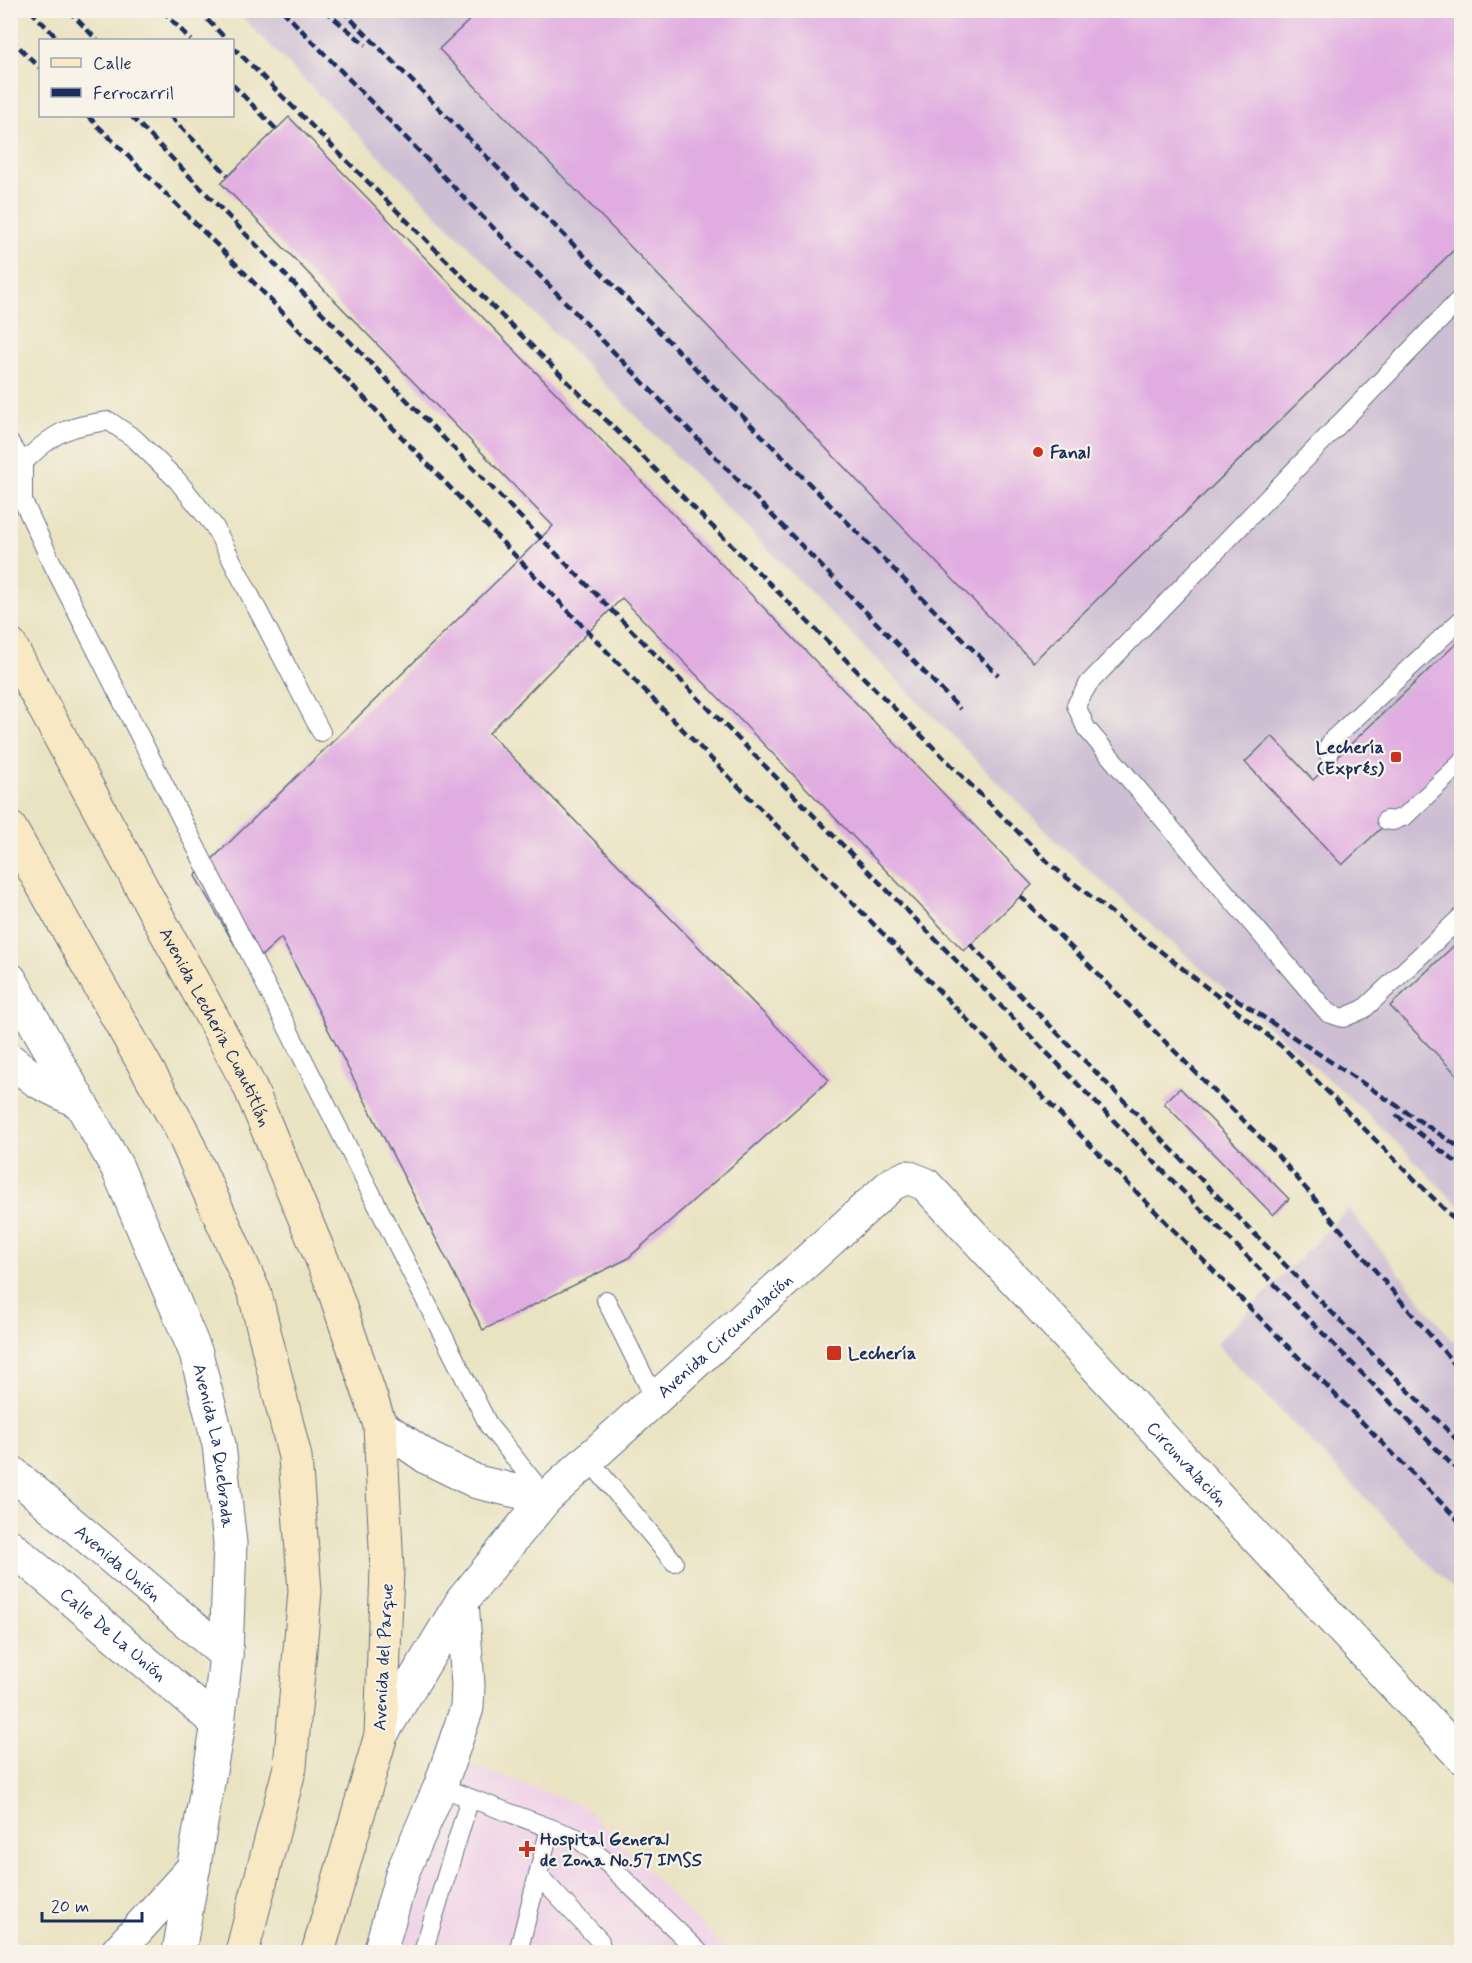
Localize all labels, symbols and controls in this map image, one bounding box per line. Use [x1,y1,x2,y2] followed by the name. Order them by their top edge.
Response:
[39,39,234,117] legend
[93,52,132,76] text: Calle
[93,82,174,106] text: Ferrocarril
[1050,441,1091,465] place label: Fanal
[1031,445,1045,459] marker: Fanal
[1316,736,1385,781] place label: Lechería (Exprés)
[1389,750,1403,764] marker: Lechería (Exprés)
[153,924,276,1131] street label: Avenida Lecheria Cuautitlán
[653,1269,799,1404] street label: Avenida Circunvalación
[848,1342,916,1366] place label: Lechería
[825,1344,843,1362] marker: Lechería
[186,1361,239,1529] street label: Avenida La Quebrada
[1141,1417,1232,1512] street label: Circunvalación
[69,1520,166,1608] street label: Avenida Unión
[54,1583,171,1688] street label: Calle De La Unión
[368,1583,400,1731] street label: Avenida del Parque
[540,1828,703,1873] place label: Hospital General de Zona No.57 IMSS
[518,1840,536,1858] marker: Hospital General de Zona No.57 IMSS
[42,1885,142,1923] scale bar
[51,1895,89,1919] text: 20 m

